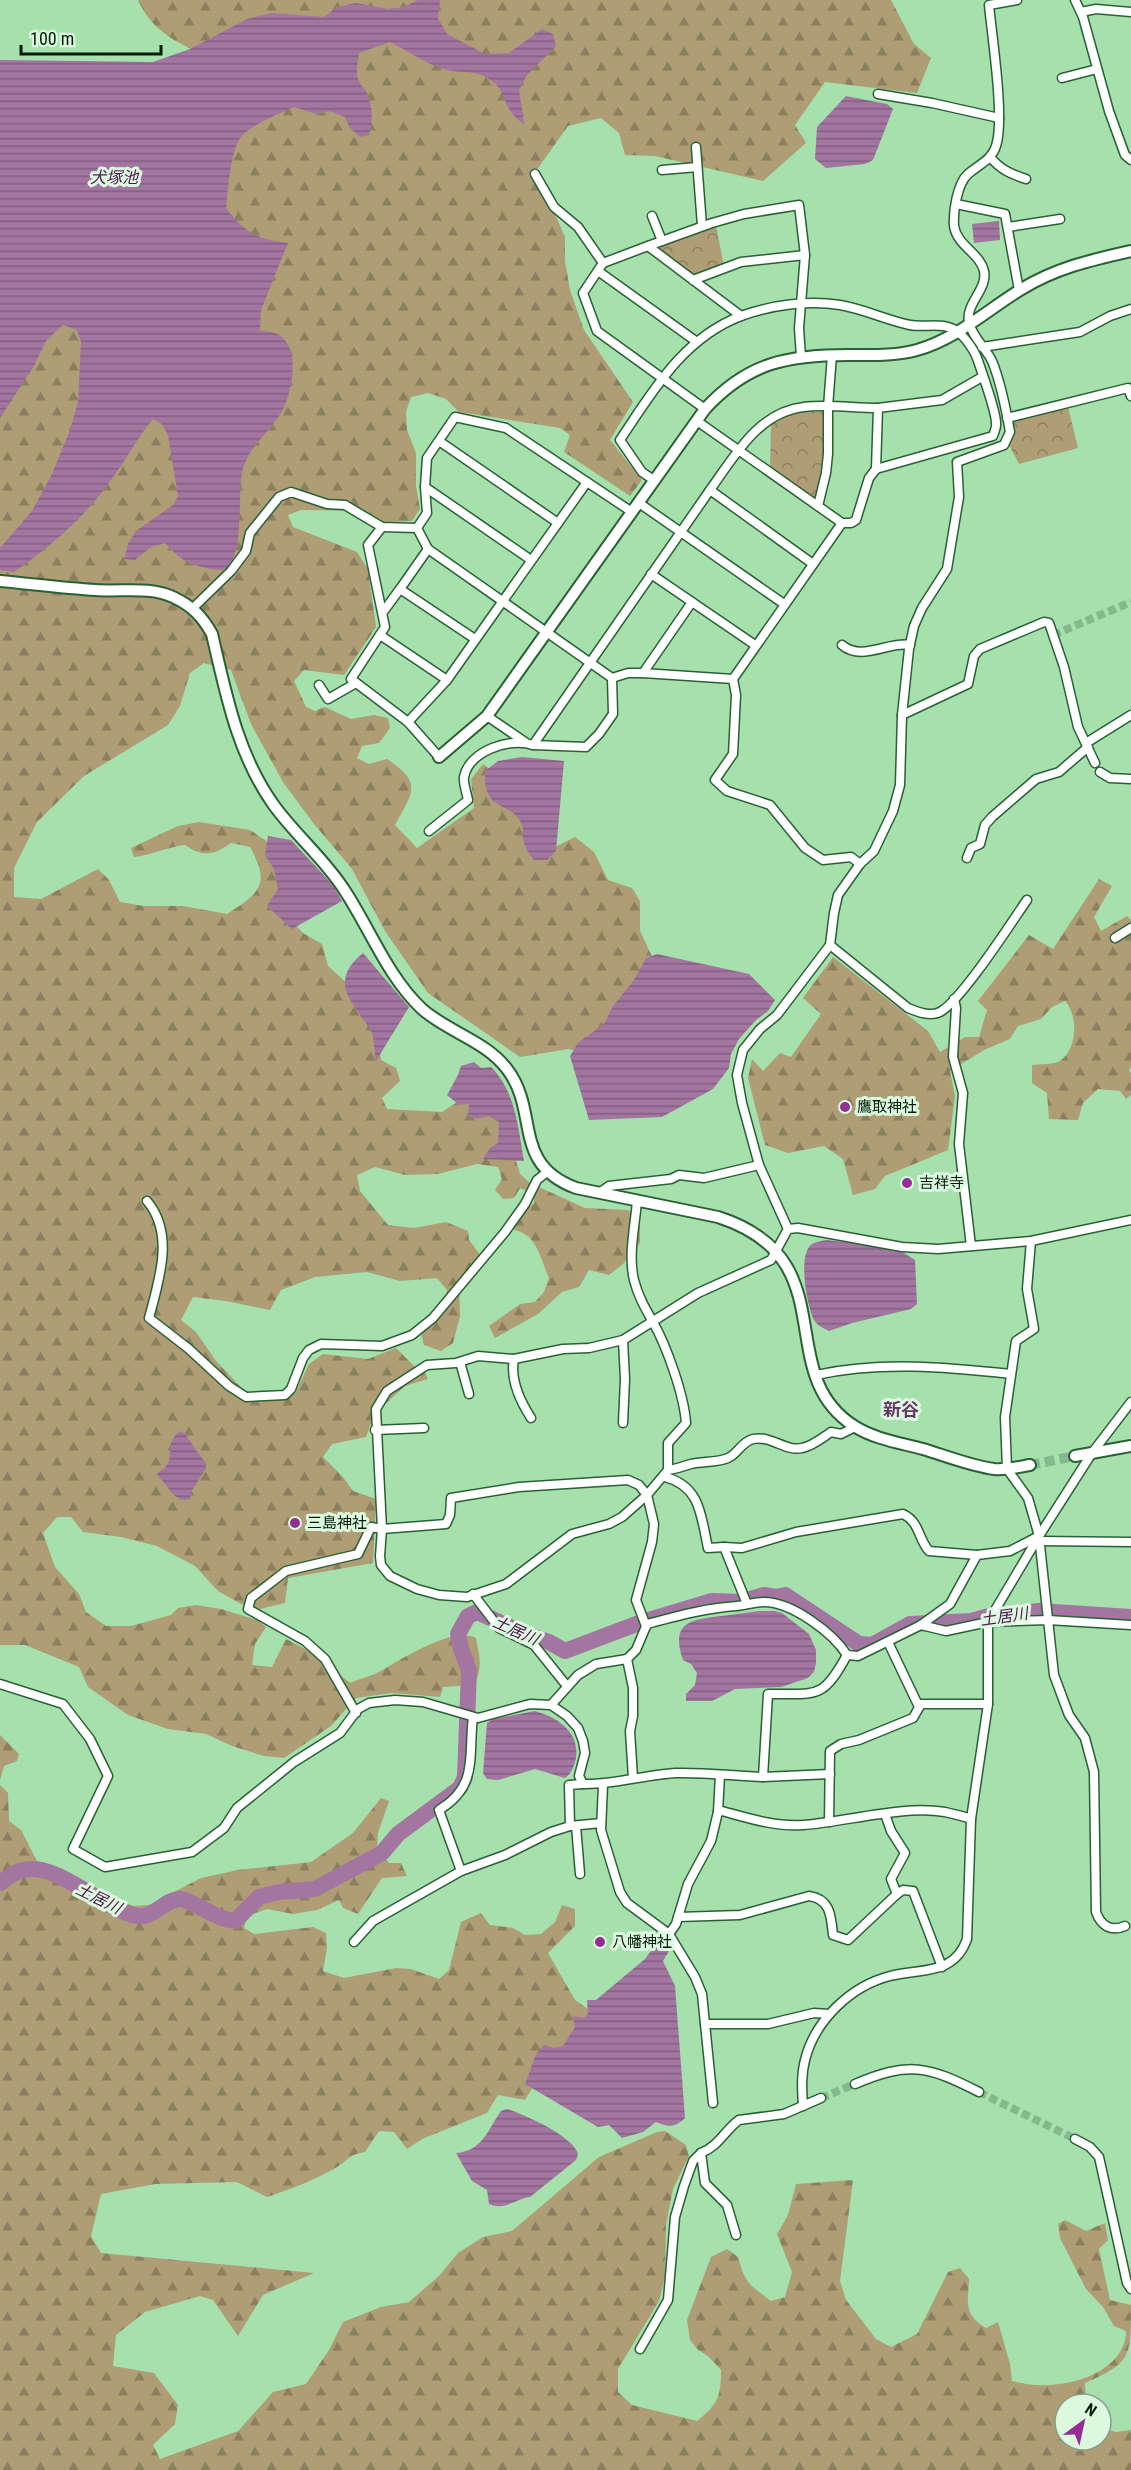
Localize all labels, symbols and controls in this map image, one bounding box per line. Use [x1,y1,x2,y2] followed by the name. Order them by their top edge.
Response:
[21,18,160,56] scale bar
[30,28,74,49] text: 100 m
[90,168,140,187] water label: 犬塚池
[857,1098,917,1116] place label: 鷹取神社
[838,1100,852,1114] marker: 鷹取神社
[919,1174,964,1192] place label: 吉祥寺
[900,1176,914,1190] marker: 吉祥寺
[883,1399,919,1420] district label: 新谷
[307,1514,367,1532] place label: 三島神社
[288,1516,302,1530] marker: 三島神社
[979,1603,1031,1629] water label: 土居川
[490,1612,543,1650] water label: 土居川
[73,1879,126,1918] water label: 土居川
[612,1933,672,1951] place label: 八幡神社
[593,1935,607,1949] marker: 八幡神社
[1053,2392,1113,2452] north arrow
[1082,2399,1100,2420] text: N

